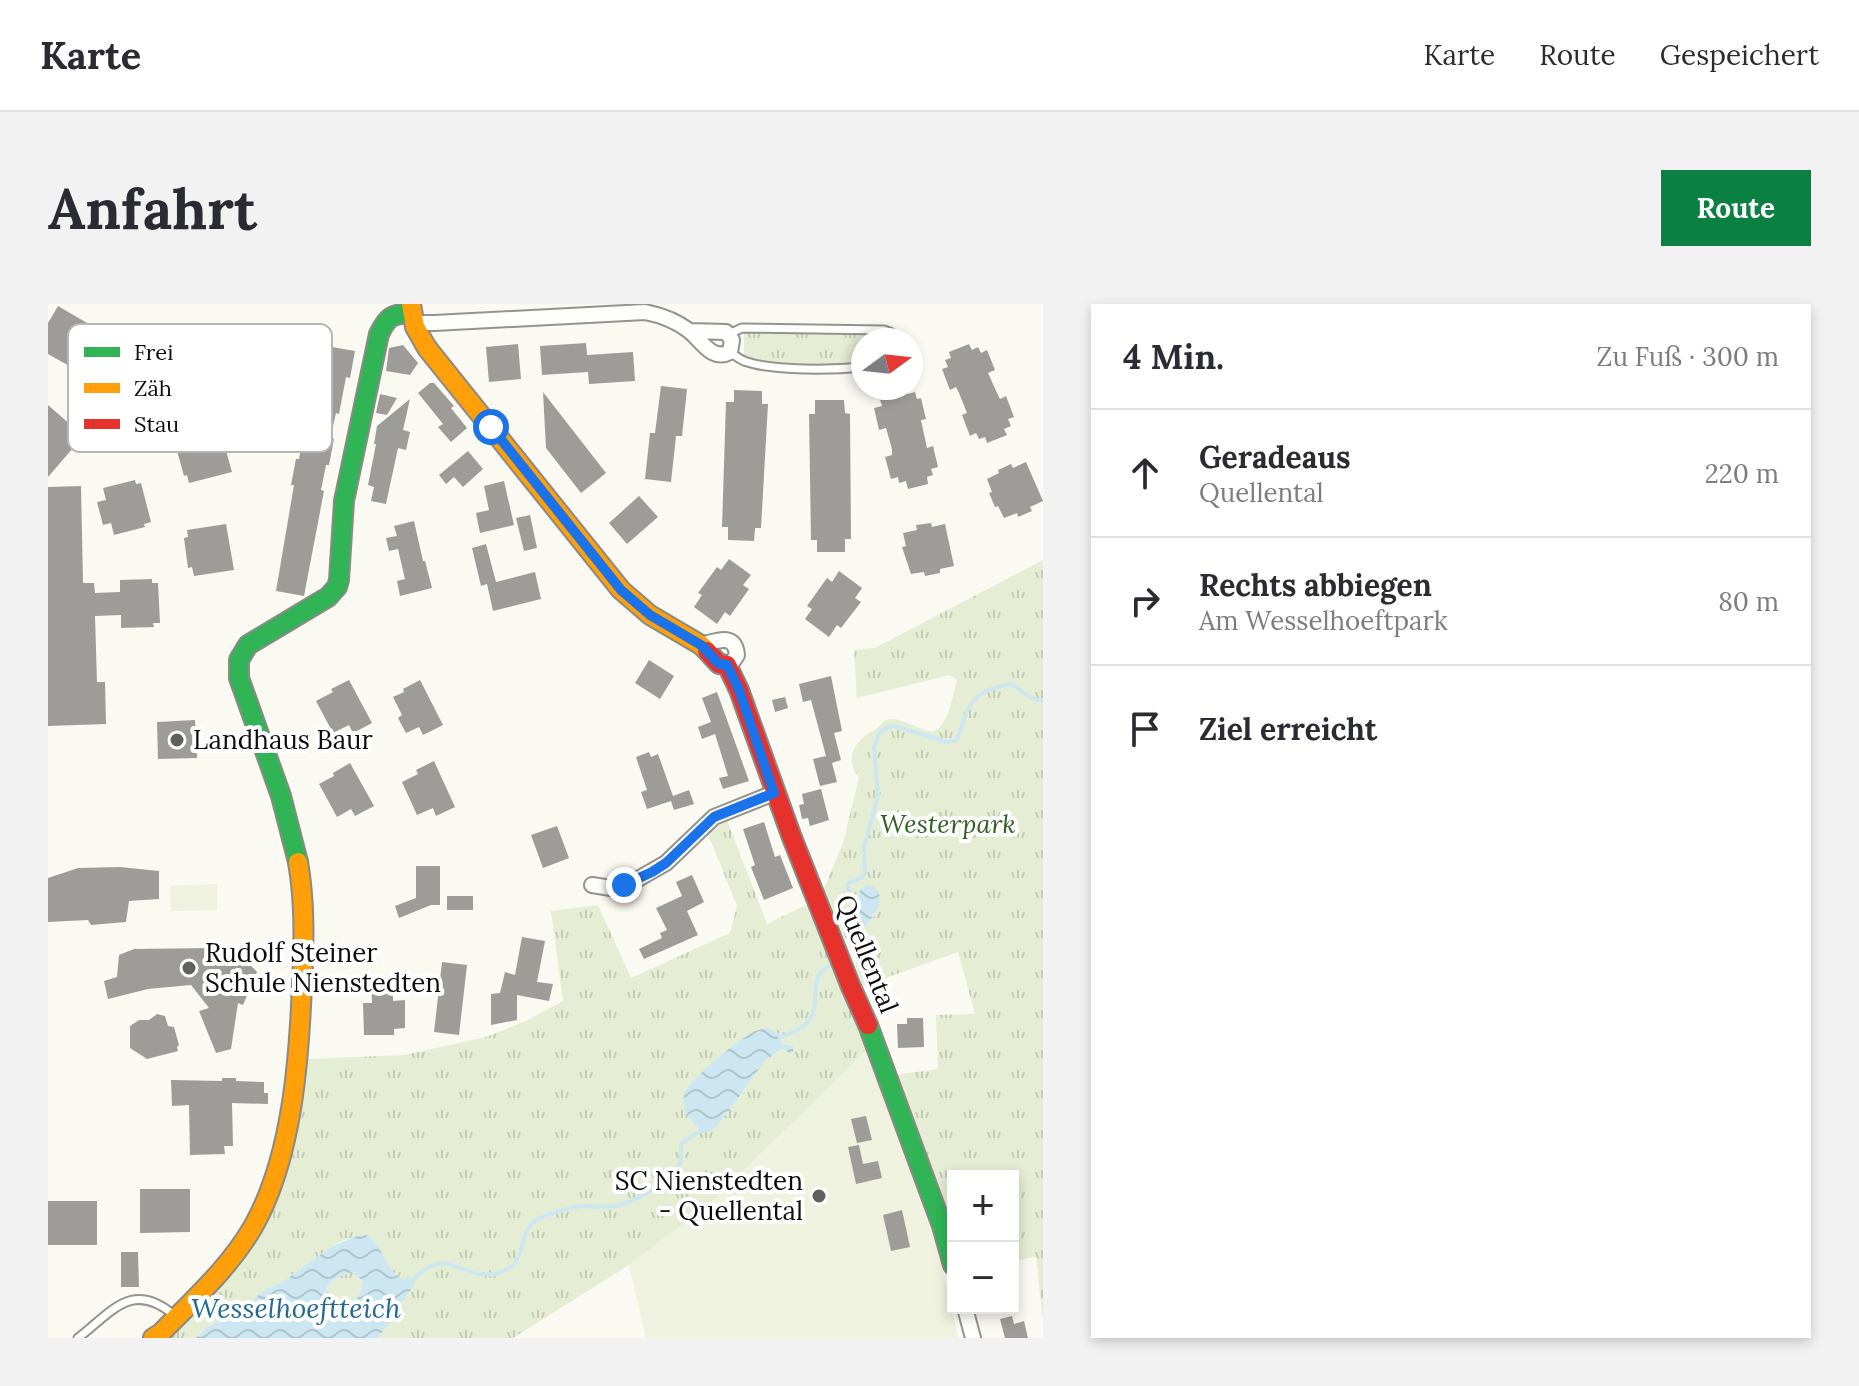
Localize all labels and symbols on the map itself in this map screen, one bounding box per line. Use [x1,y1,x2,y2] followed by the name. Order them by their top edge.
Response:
[68,324,332,452] legend
[851,328,923,400] north arrow
[134,338,173,366] text: Frei
[134,374,172,402] text: Zäh
[473,409,509,445] route start
[134,410,179,438] text: Stau
[193,723,374,756] place label: Landhaus Baur
[168,731,186,749] marker: Landhaus Baur
[880,807,1016,840] park label: Westerpark
[606,867,642,903] route end
[829,890,906,1018] street label: Quellental
[205,936,441,999] place label: Rudolf Steiner Schule Nienstedten
[180,959,198,977] marker: Rudolf Steiner Schule Nienstedten
[615,1164,803,1227] place label: SC Nienstedten - Quellental
[810,1187,828,1205] marker: SC Nienstedten - Quellental
[191,1290,401,1326] water label: Wesselhoeftteich

